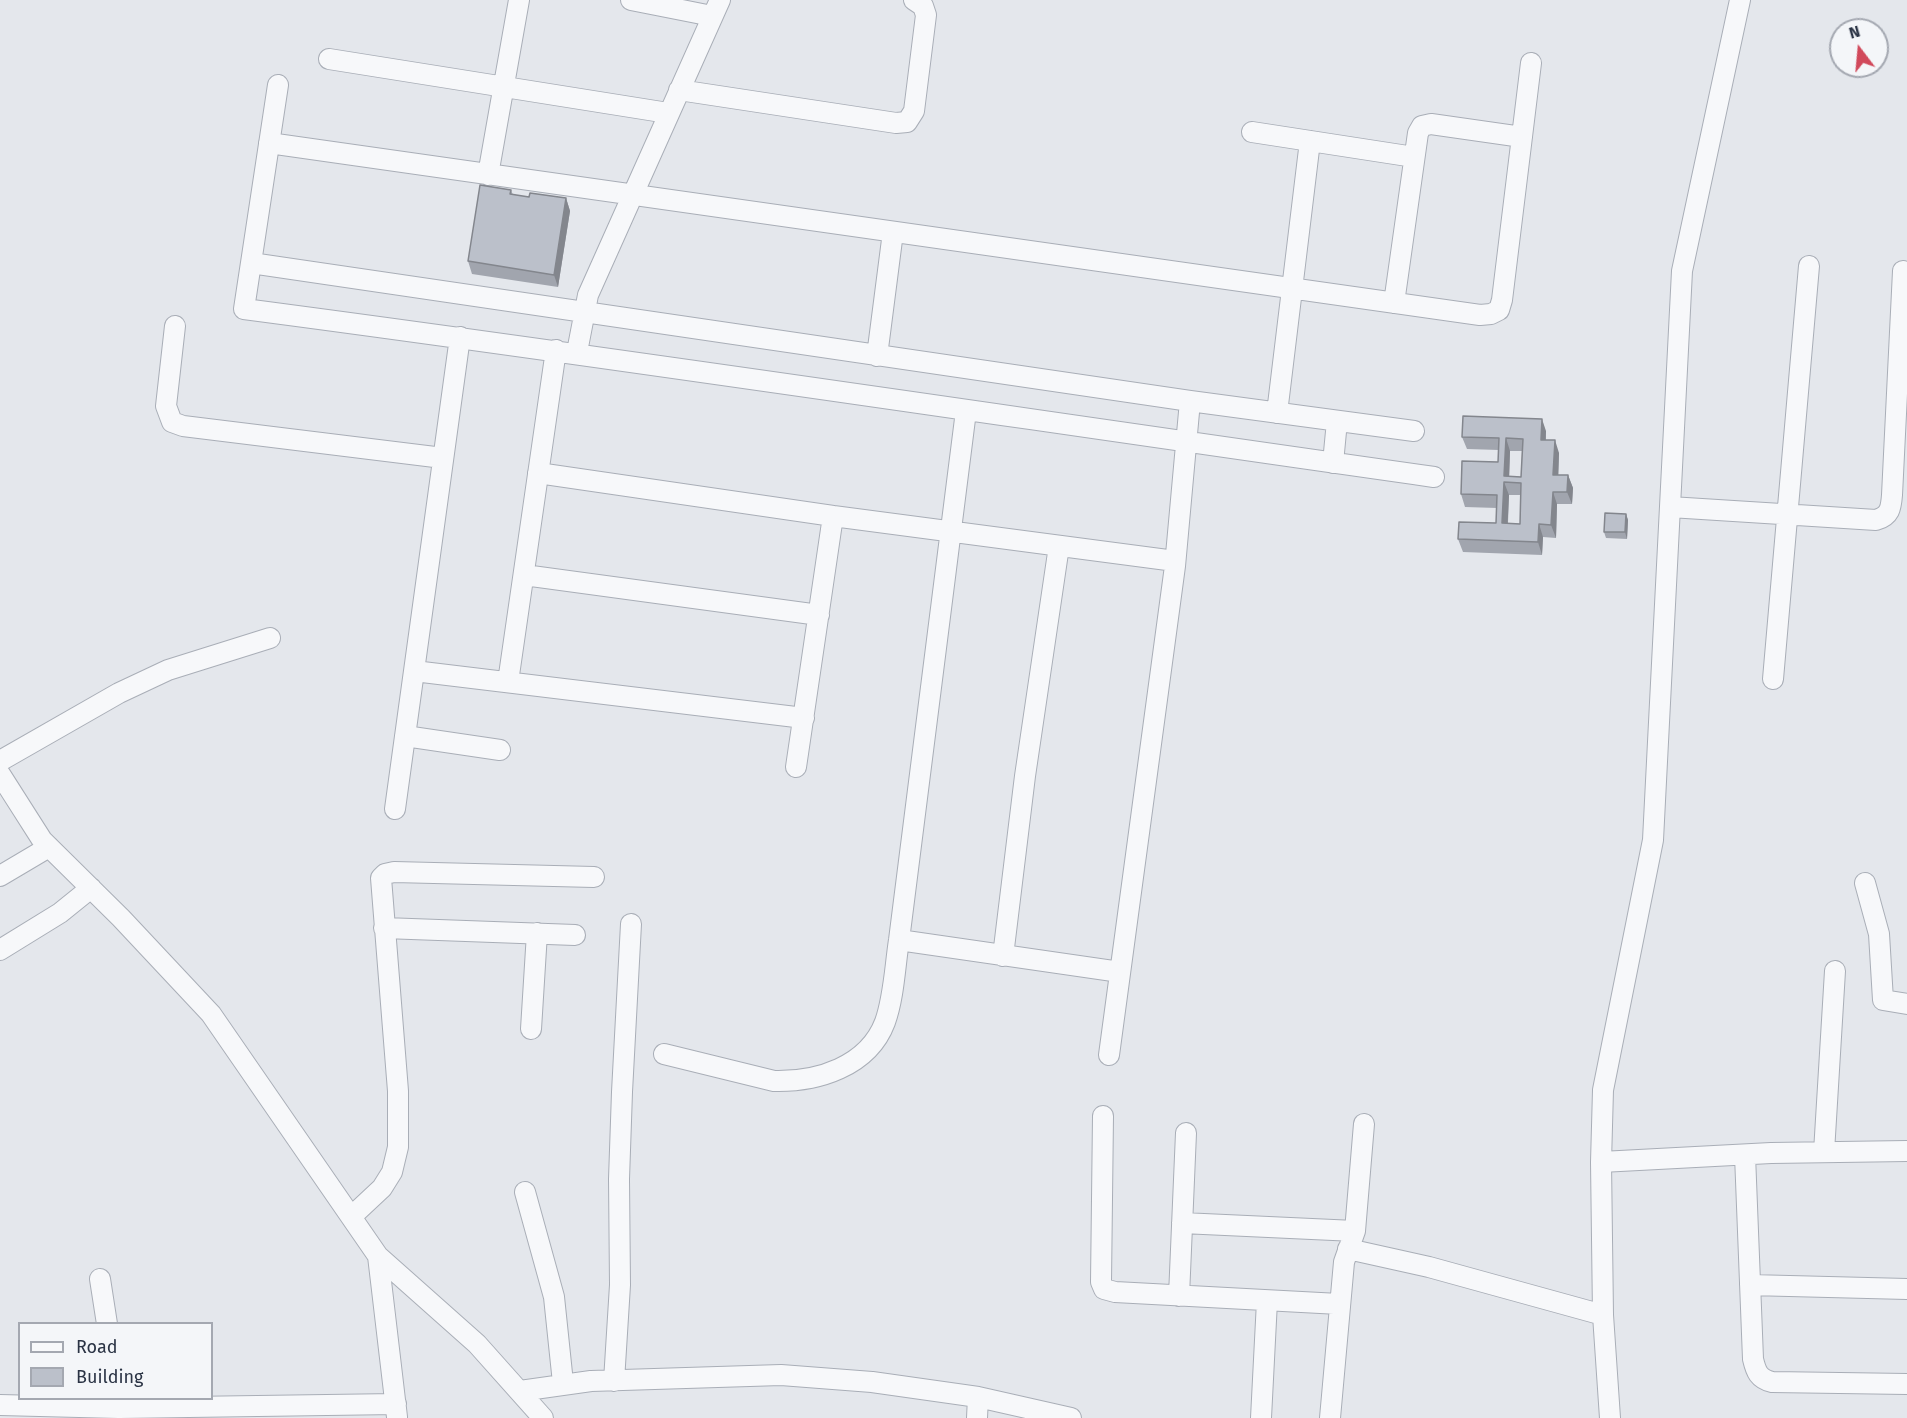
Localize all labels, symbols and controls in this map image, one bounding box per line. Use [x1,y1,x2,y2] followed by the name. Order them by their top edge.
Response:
[1829,18,1889,78] north arrow
[1847,22,1862,43] text: N
[18,1322,213,1400] legend
[76,1336,118,1358] text: Road
[76,1366,143,1388] text: Building

